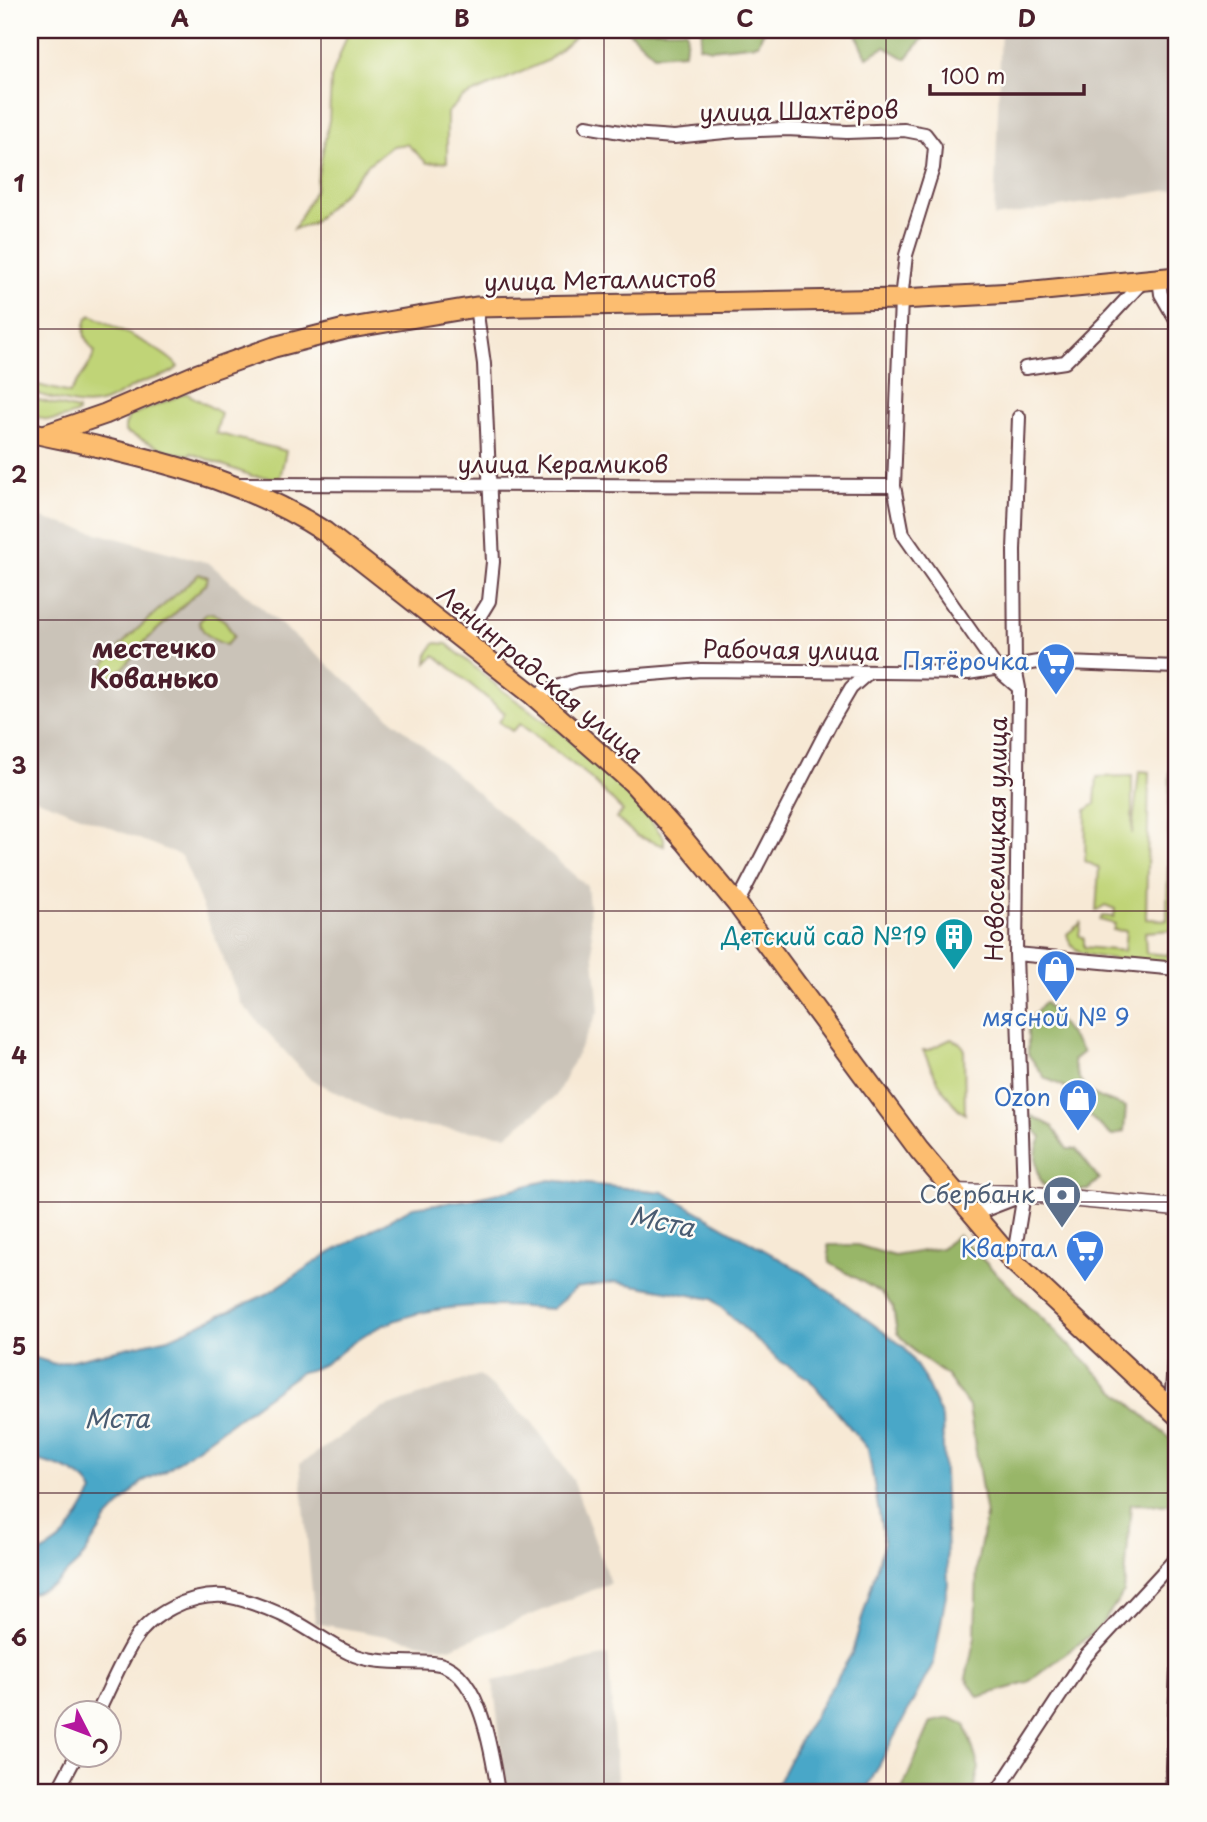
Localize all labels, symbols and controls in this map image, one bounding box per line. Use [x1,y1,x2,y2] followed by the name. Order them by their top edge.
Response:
[171,0,189,35] text: A
[454,0,470,35] text: B
[736,0,754,35] text: C
[1018,0,1036,35] text: D
[930,52,1084,96] scale bar
[941,59,1005,91] text: 100 m
[699,90,899,130] street label: улица Шахтёров
[14,165,25,200] text: 1
[484,259,716,299] street label: улица Металлистов
[458,445,668,481] street label: улица Керамиков
[11,456,27,491] text: 2
[430,576,652,771] street label: Ленинградская улица
[89,628,219,697] district label: местечко Кованько
[702,629,880,669] street label: Рабочая улица
[1035,641,1077,696] supermarket icon: Пятёрочка
[902,642,1029,678] place label: Пятёрочка
[975,716,1015,962] street label: Новоселицкая улица
[11,747,27,782] text: 3
[933,916,975,971] building icon: Детский сад №19
[721,917,927,953] place label: Детский сад №19
[1035,948,1077,1003] shop icon: мясной № 9
[982,998,1130,1034] place label: мясной № 9
[11,1037,27,1072] text: 4
[1057,1077,1099,1132] shop icon: Ozon
[994,1078,1051,1114] place label: Ozon
[1041,1174,1083,1229] bank icon: Сбербанк
[919,1175,1036,1211] place label: Сбербанк
[626,1195,699,1247] water label: Мста
[1064,1228,1106,1283] supermarket icon: Квартал
[960,1229,1058,1265] place label: Квартал
[12,1328,26,1363] text: 5
[84,1398,151,1437] water label: Мста
[11,1619,27,1654] text: 6
[52,1700,122,1770] north arrow
[86,1731,117,1761] text: С

